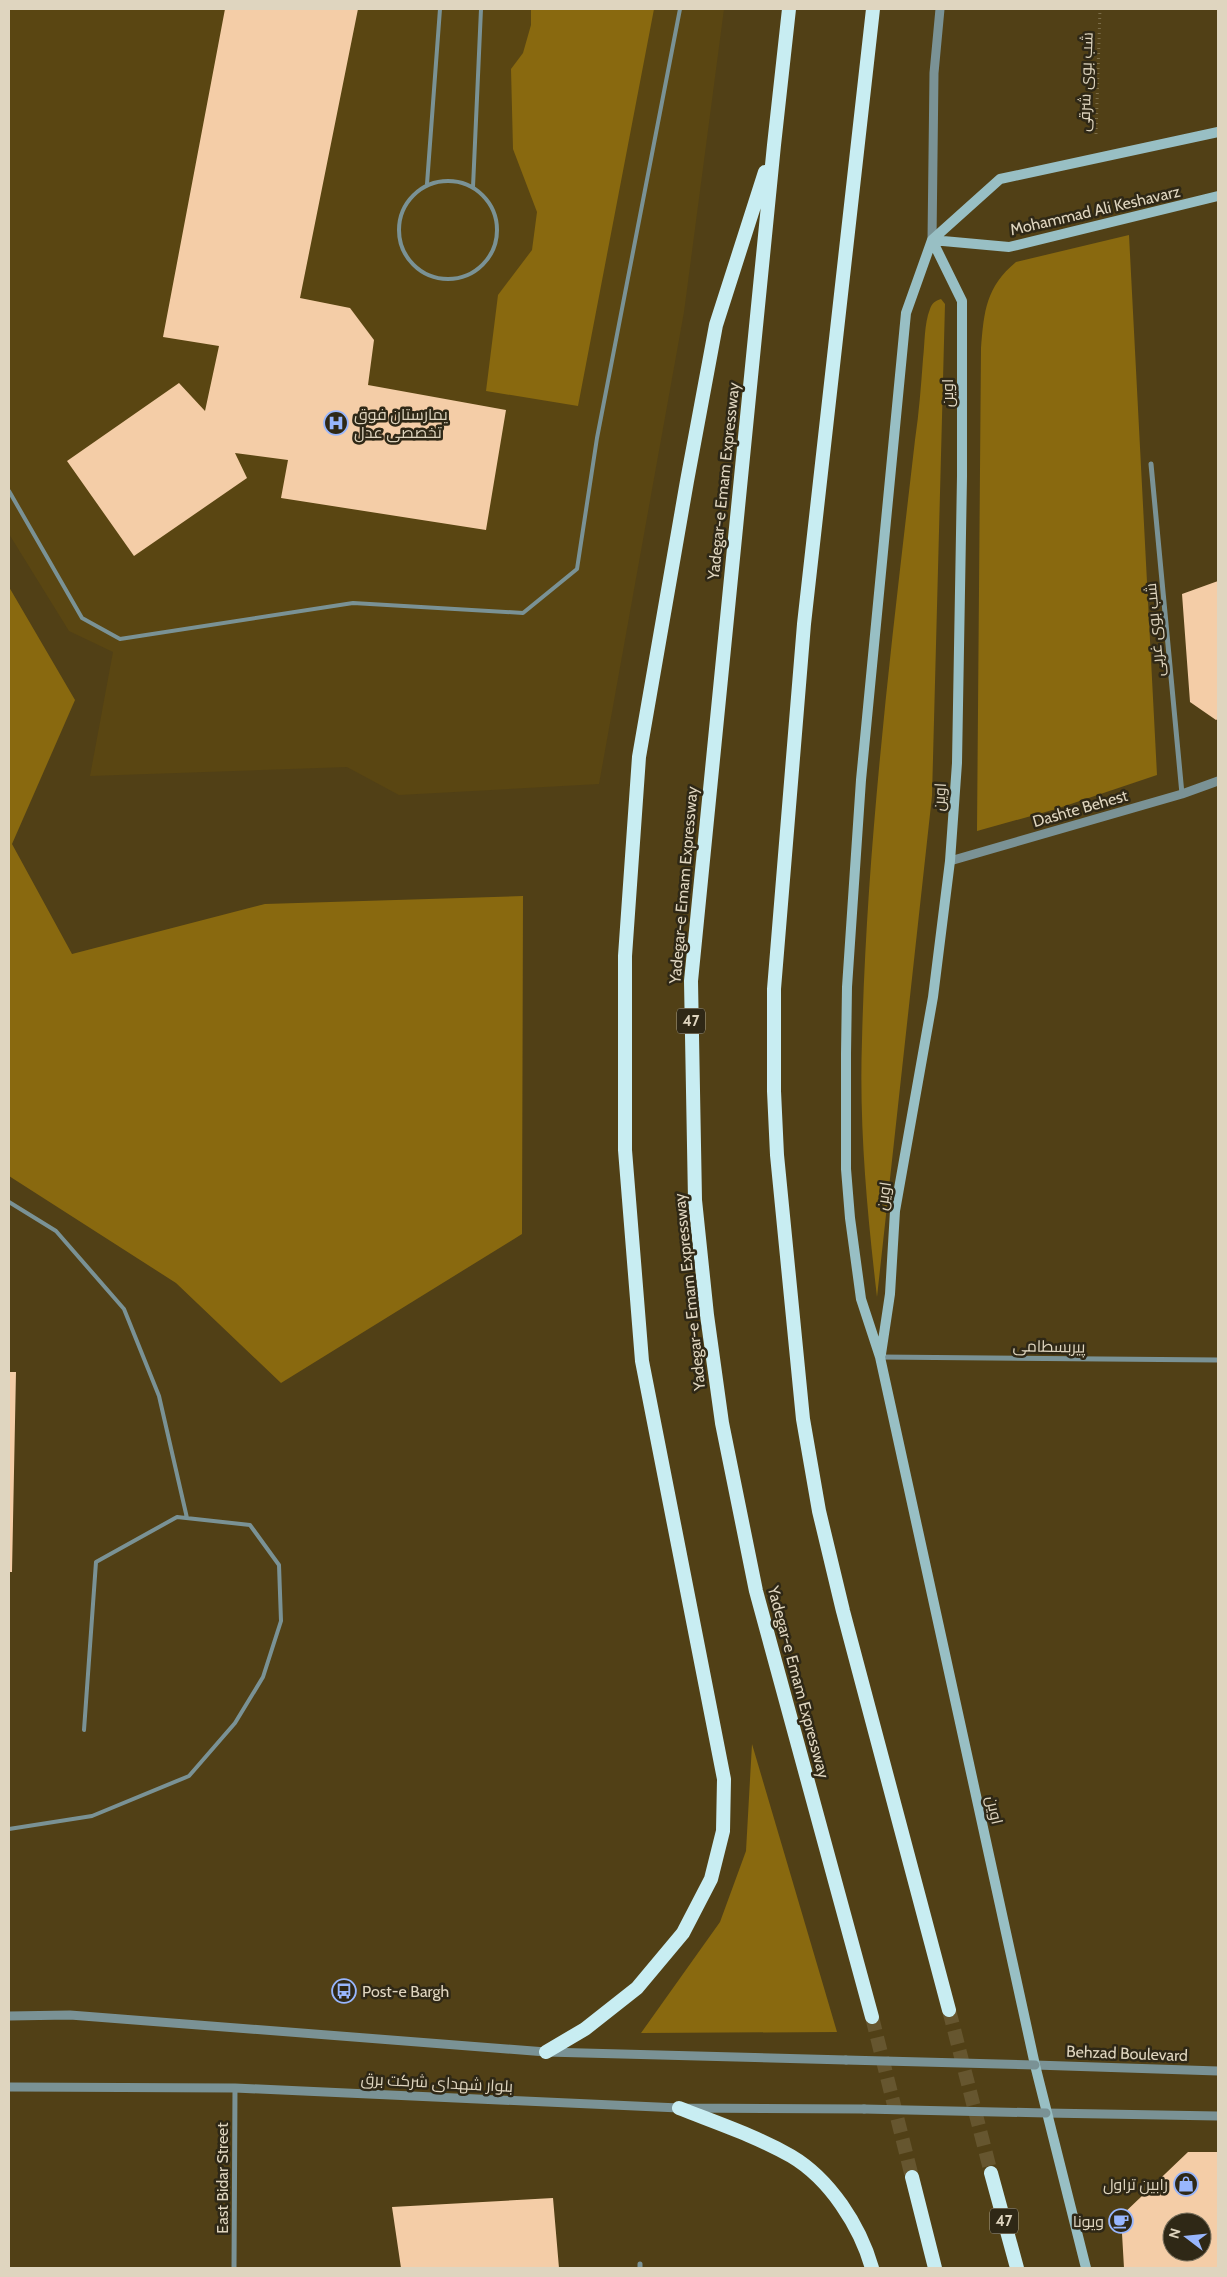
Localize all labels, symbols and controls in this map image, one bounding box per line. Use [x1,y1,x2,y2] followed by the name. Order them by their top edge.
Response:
[1074,32,1098,132] street label: شب بوی شرقی
[1008,182,1183,239] street label: Mohammad Ali Keshavarz
[938,379,958,407] street label: اوین
[704,381,743,582] street label: Yadegar-e Emam Expressway
[354,405,448,443] place label: یمارستان فوق تخصصی عدل
[323,410,349,436] hospital icon: یمارستان فوق تخصصی عدل
[1141,582,1169,678] street label: شب بوی غربی
[929,782,951,812] street label: اوین
[665,785,702,986] street label: Yadegar-e Emam Expressway
[1030,786,1130,831] street label: Dashte Behest
[677,1008,705,1034] road number: 47
[872,1181,896,1212] street label: اوین
[670,1192,709,1393] street label: Yadegar-e Emam Expressway
[1012,1336,1086,1359] street label: پیربسطامی
[763,1583,833,1780] street label: Yadegar-e Emam Expressway
[981,1794,1007,1826] street label: اوین
[331,1978,357,2004] bus stop icon: Post-e Bargh
[362,1982,449,2001] place label: Post-e Bargh
[1066,2042,1188,2065] street label: Behzad Boulevard
[360,2069,514,2097] street label: بلوار شهدای شرکت برق
[213,2122,232,2234] street label: East Bidar Street
[1173,2171,1199,2197] shop icon: رابین تراول
[1103,2175,1168,2195] place label: رابین تراول
[990,2208,1018,2234] road number: 47
[1108,2208,1134,2234] cafe icon: ویونا
[1073,2212,1104,2231] place label: ویونا
[1162,2212,1212,2262] north arrow
[1164,2226,1185,2241] text: N

